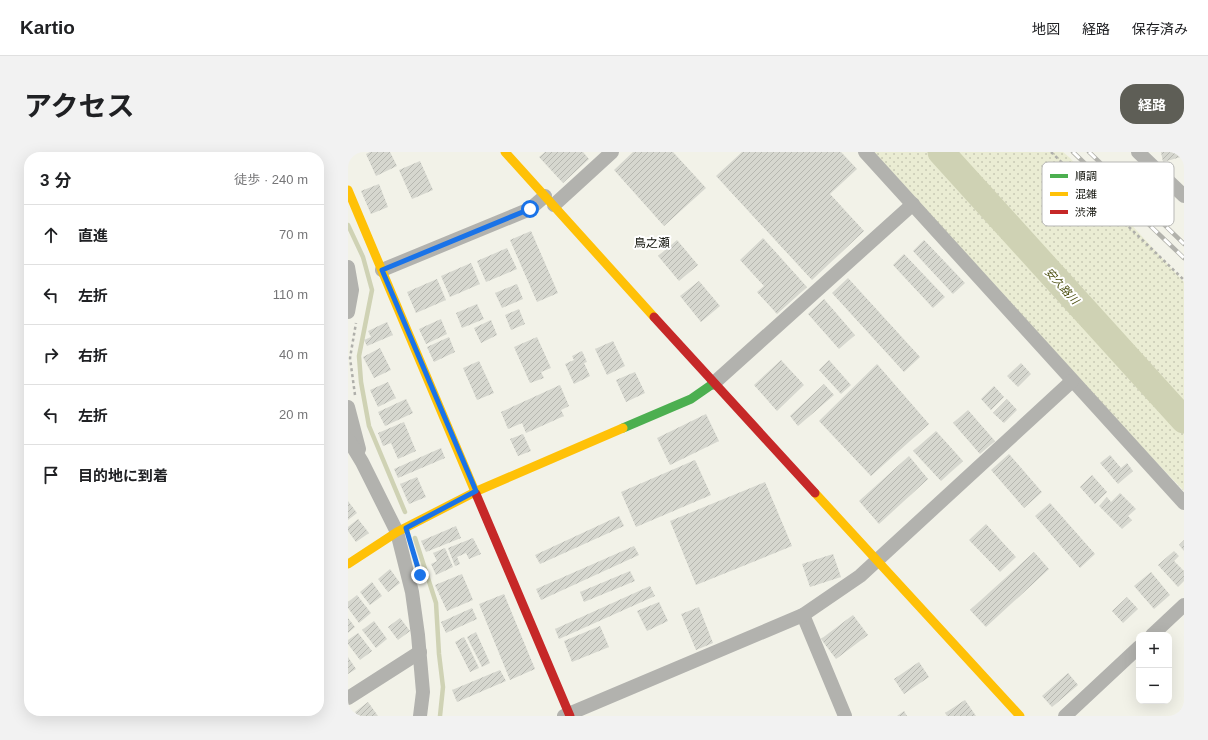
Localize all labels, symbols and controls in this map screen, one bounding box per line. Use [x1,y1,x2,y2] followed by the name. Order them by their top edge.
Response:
[20,17,75,38] text: Kartio
[1032,21,1060,37] text: 地図
[1082,21,1110,37] text: 経路
[1132,21,1188,37] text: 保存済み
[1120,84,1184,124] button: 経路
[24,91,135,122] text: アクセス
[1042,162,1174,226] legend
[1075,170,1097,182] text: 順調
[40,171,71,190] text: 3 分
[234,172,308,187] text: 徒歩 · 240 m
[1075,188,1097,200] text: 混雑
[521,200,539,218] route start
[1075,206,1097,218] text: 渋滞
[40,224,62,246] icon: ahead
[78,227,108,244] text: 直進
[279,227,308,242] text: 70 m
[634,236,670,250] district label: 鳥之瀬
[1043,266,1082,307] water label: 安久路川
[40,284,62,306] icon: left
[78,287,108,304] text: 左折
[273,287,308,302] text: 110 m
[40,344,62,366] icon: right
[78,347,108,364] text: 右折
[279,347,308,362] text: 40 m
[40,404,62,426] icon: left
[78,407,108,424] text: 左折
[279,407,308,422] text: 20 m
[40,464,62,486] icon: arrive
[78,467,168,484] text: 目的地に到着
[411,566,429,584] route end
[1136,632,1172,704] map controls
[1136,632,1172,668] button: +
[1136,668,1172,704] button: −

